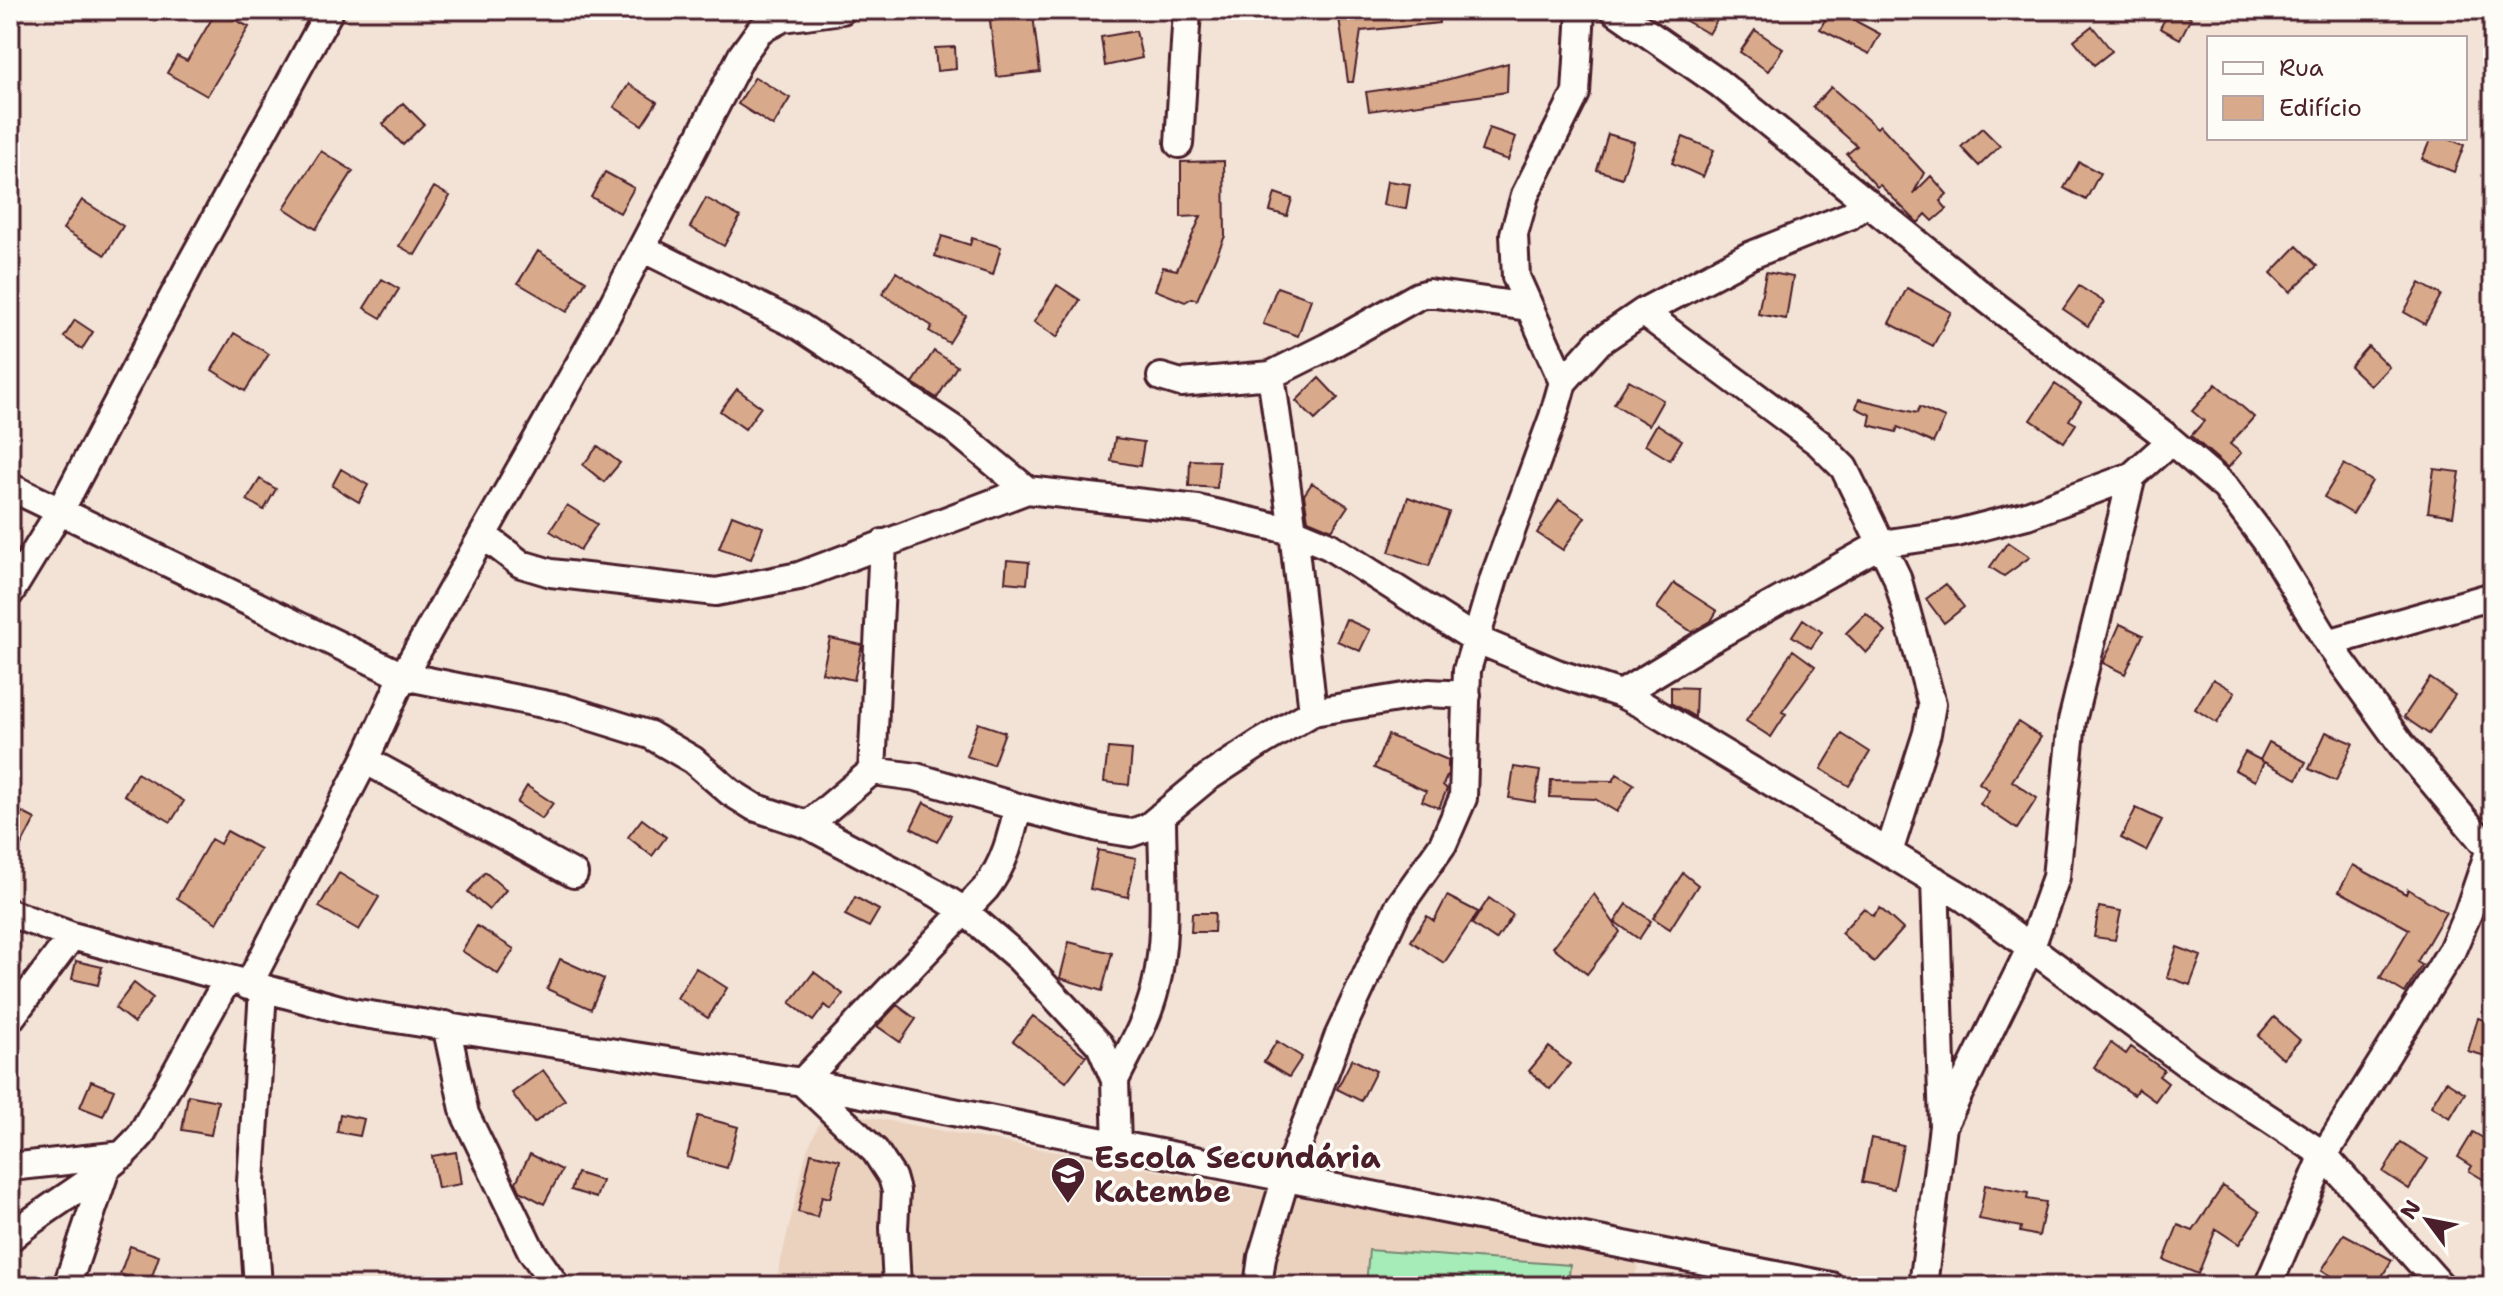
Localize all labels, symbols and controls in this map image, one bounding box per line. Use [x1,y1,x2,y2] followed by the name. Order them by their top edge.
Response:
[2207,36,2467,140] legend
[2279,52,2324,84] text: Rua
[2279,92,2362,124] text: Edifício
[1094,1137,1381,1212] place label: Escola Secundária Katembe
[1049,1155,1087,1205] school or university icon: Escola Secundária Katembe
[2387,1180,2467,1260] north arrow
[2394,1195,2427,1225] text: N

